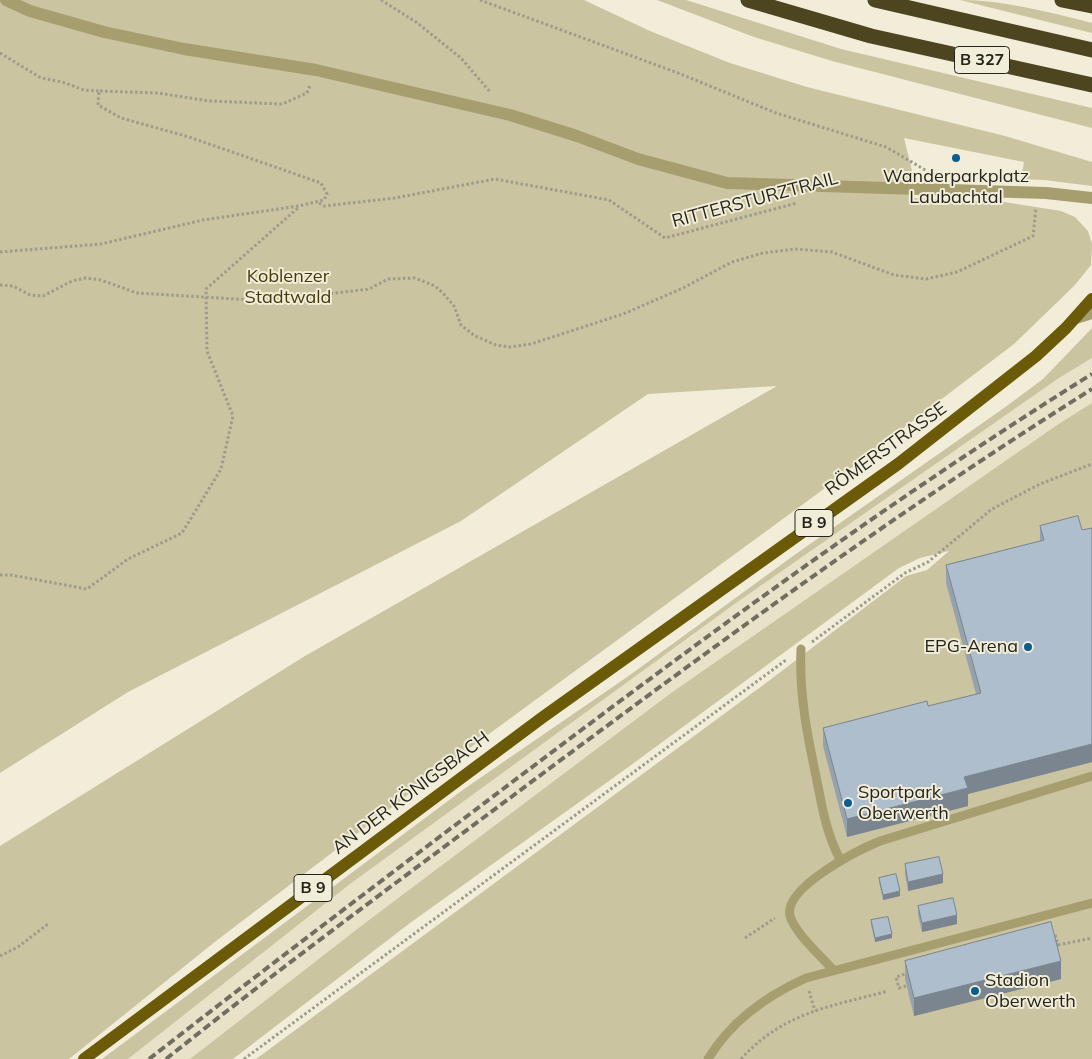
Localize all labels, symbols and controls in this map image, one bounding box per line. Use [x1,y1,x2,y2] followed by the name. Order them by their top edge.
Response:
[954,46,1010,74] road number: B 327
[950,152,962,164] marker: Wanderparkplatz Laubachtal
[883,166,1029,208] place label: Wanderparkplatz Laubachtal
[670,167,840,233] street label: RITTERSTURZTRAIL
[245,266,331,308] park label: Koblenzer Stadtwald
[821,398,951,500] street label: RÖMERSTRASSE
[795,509,833,536] road number: B 9
[925,636,1018,658] place label: EPG-Arena
[1022,641,1034,653] marker: EPG-Arena
[328,727,494,859] street label: AN DER KÖNIGSBACH
[858,782,949,824] place label: Sportpark Oberwerth
[842,797,854,809] marker: Sportpark Oberwerth
[294,874,332,901] road number: B 9
[985,970,1076,1012] place label: Stadion Oberwerth
[969,985,981,997] marker: Stadion Oberwerth

